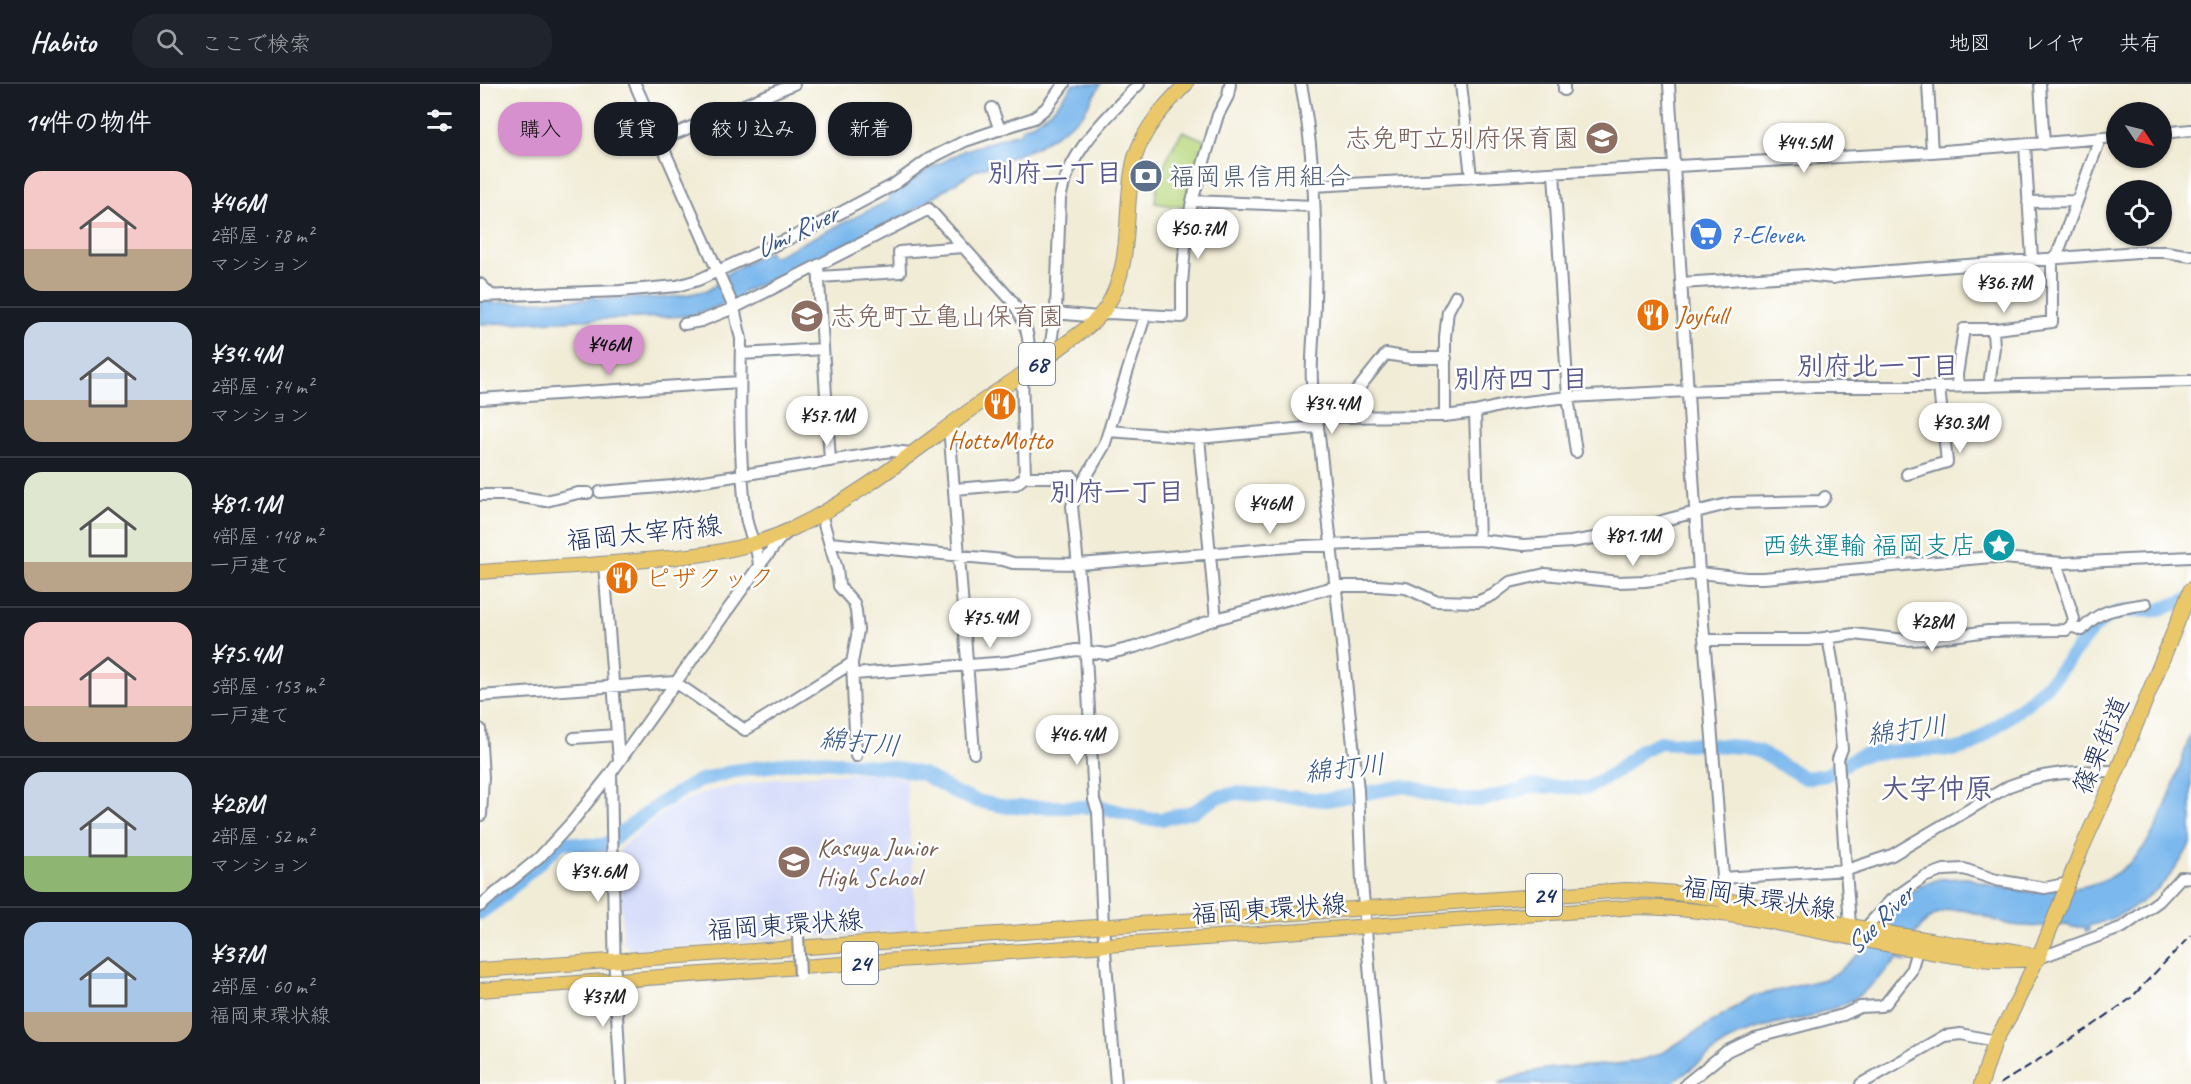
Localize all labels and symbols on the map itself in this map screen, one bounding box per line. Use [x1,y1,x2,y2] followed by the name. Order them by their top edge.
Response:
[2106,102,2172,168] north arrow
[1584,120,1620,156] school or university icon: 志免町立別府保育園
[1345,122,1579,155] place label: 志免町立別府保育園
[1755,123,1853,174] pin: ¥44.5M
[988,156,1123,190] district label: 別府二丁目
[1128,158,1164,194] bank icon: 福岡県信用組合
[1169,160,1351,193] place label: 福岡県信用組合
[749,195,847,265] water label: Umi River
[1149,209,1247,260] pin: ¥50.7M
[1688,216,1724,252] supermarket icon: 7-Eleven
[1729,218,1806,251] place label: 7-Eleven
[1955,263,2053,314] pin: ¥36.7M
[1635,297,1671,333] restaurant icon: Joyfull
[789,298,825,334] school or university icon: 志免町立亀山保育園
[1674,299,1732,332] place label: Joyfull
[830,300,1064,333] place label: 志免町立亀山保育園
[573,325,645,376] pin: ¥46M
[1019,343,1055,385] road number: 68
[1797,349,1959,383] district label: 別府北一丁目
[1454,362,1589,396] district label: 別府四丁目
[1283,384,1381,435] pin: ¥34.4M
[982,386,1018,422] restaurant icon: HottoMotto
[778,396,876,447] pin: ¥57.1M
[1911,403,2009,454] pin: ¥30.3M
[948,424,1054,457] place label: HottoMotto
[1050,475,1185,509] district label: 別府一丁目
[1234,484,1306,535] pin: ¥46M
[565,508,723,558] street label: 福岡太宰府線
[1584,516,1682,567] pin: ¥81.1M
[1981,527,2017,563] place icon: 西鉄運輸 福岡支店
[1762,529,1976,562] place label: 西鉄運輸 福岡支店
[604,560,640,596] restaurant icon: ピザクック
[645,562,774,595] place label: ピザクック
[941,598,1039,649] pin: ¥75.4M
[1896,602,1968,653] pin: ¥28M
[2065,691,2137,799] street label: 篠栗街道
[1865,708,1949,752] water label: 綿打川
[1028,715,1126,766] pin: ¥46.4M
[818,721,902,763] water label: 綿打川
[1303,747,1387,789] water label: 綿打川
[1881,771,1993,806] district label: 大字仲原
[817,831,939,894] place label: Kasuya Junior High School
[776,844,812,880] school or university icon: Kasuya Junior High School
[549,852,647,903] pin: ¥34.6M
[1679,870,1839,926] street label: 福岡東環状線
[1526,874,1562,916] road number: 24
[1837,875,1924,962] water label: Sue River
[1190,887,1348,931] street label: 福岡東環状線
[706,903,864,947] street label: 福岡東環状線
[842,942,878,984] road number: 24
[567,977,639,1028] pin: ¥37M

